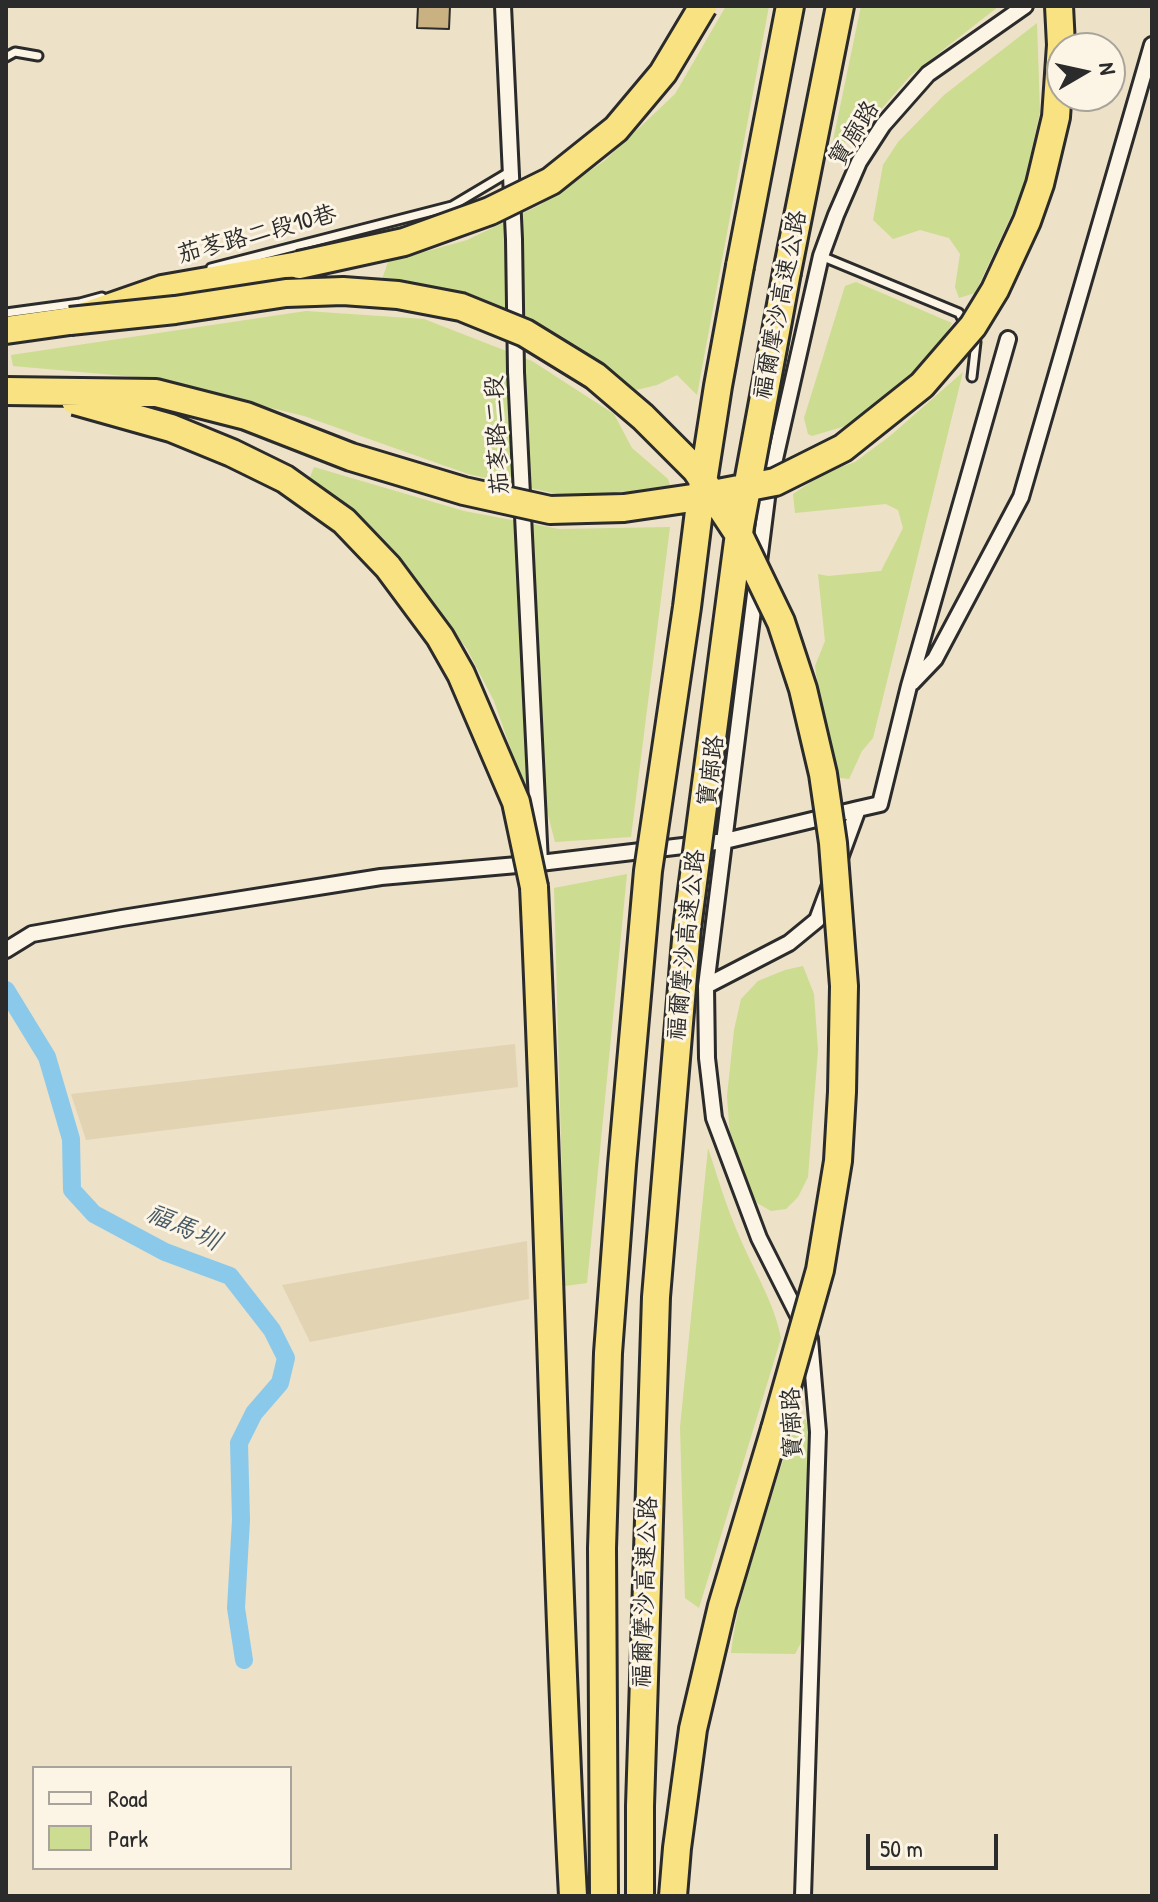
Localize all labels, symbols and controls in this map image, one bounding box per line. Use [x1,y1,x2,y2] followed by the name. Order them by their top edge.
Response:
[1046,32,1126,112] north arrow
[1092,60,1123,77] text: N
[824,96,886,172] street label: 寶廍路
[174,200,340,270] street label: 茄苳路二段10巷
[749,208,813,402] street label: 福爾摩沙高速公路
[480,374,516,496] street label: 茄苳路二段
[693,734,731,808] street label: 寶廍路
[663,848,711,1042] street label: 福爾摩沙高速公路
[141,1198,225,1258] water label: 福馬圳
[777,1387,809,1459] street label: 寶廍路
[628,1496,664,1688] street label: 福爾摩沙高速公路
[32,1766,292,1870] legend
[108,1782,147,1814] text: Road
[870,1818,1002,1868] scale bar
[108,1822,148,1854] text: Park
[880,1832,923,1864] text: 50 m

